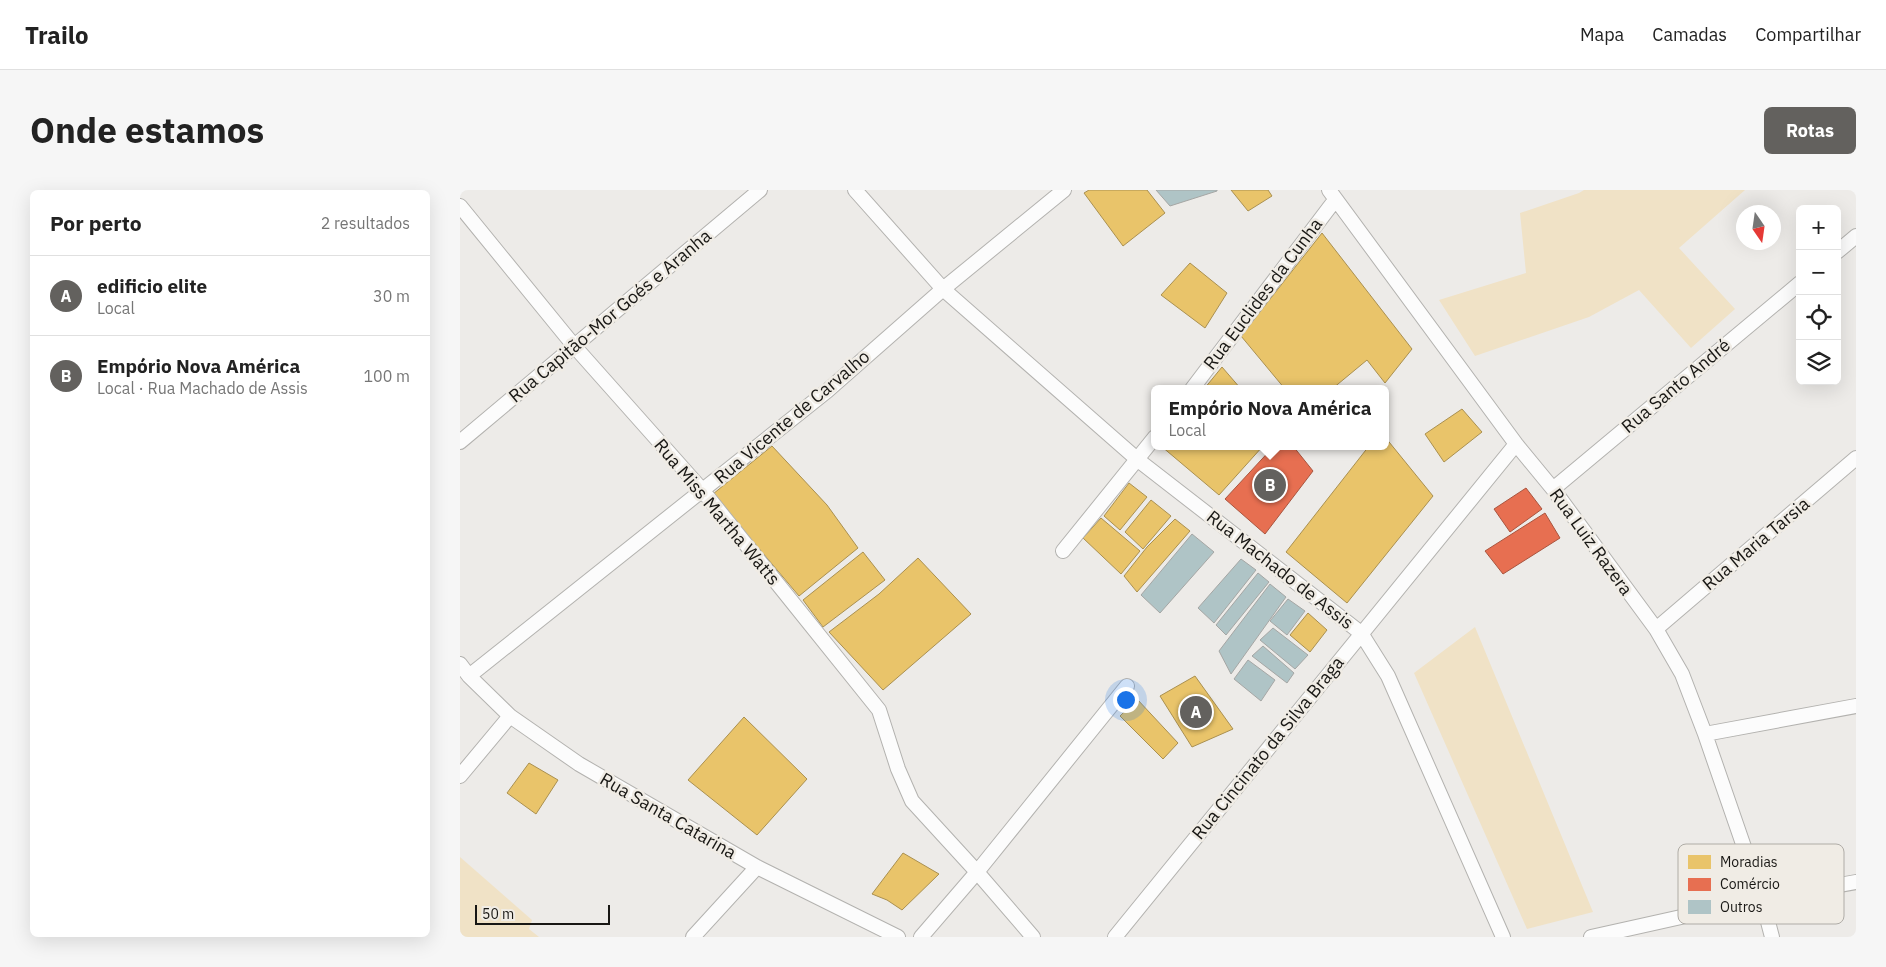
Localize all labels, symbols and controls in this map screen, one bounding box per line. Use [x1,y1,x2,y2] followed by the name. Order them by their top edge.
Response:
[25,19,89,51] text: Trailo
[1580,23,1624,46] text: Mapa
[1652,23,1727,46] text: Camadas
[1755,23,1861,46] text: Compartilhar
[30,107,264,153] text: Onde estamos
[1764,107,1856,154] button: Rotas
[1736,205,1781,250] north arrow
[1796,205,1841,385] map controls
[1796,205,1841,250] button: +
[50,209,142,237] text: Por perto
[321,213,410,233] text: 2 resultados
[1198,213,1327,374] street label: Rua Euclides da Cunha
[504,224,716,407] street label: Rua Capitão-Mor Goés e Aranha
[1796,250,1841,295] button: −
[97,274,207,298] text: edificio elite
[61,286,71,306] text: A
[373,286,410,306] text: 30 m
[1796,295,1841,340] button: locate
[97,298,135,318] text: Local
[1617,333,1735,438] street label: Rua Santo André
[1796,340,1841,385] button: layers
[709,345,874,488] street label: Rua Vicente de Carvalho
[97,354,300,378] text: Empório Nova América
[61,366,71,386] text: B
[363,366,410,386] text: 100 m
[97,378,308,398] text: Local · Rua Machado de Assis
[1151,385,1389,450] popup
[1168,396,1372,420] text: Empório Nova América
[1168,420,1206,440] text: Local
[649,434,785,590] street label: Rua Miss Martha Watts
[1254,466,1286,504] pin: B
[1545,484,1638,600] street label: Rua Luiz Razera
[1697,492,1814,595] street label: Rua Maria Tarsia
[1202,505,1358,634] street label: Rua Machado de Assis
[1187,651,1349,844] street label: Rua Cincinato da Silva Braga
[1113,687,1139,713] your location
[1180,693,1212,731] pin: A
[596,767,741,864] street label: Rua Santa Catarina
[1678,844,1844,924] legend
[1720,853,1778,871] text: Moradias
[1720,875,1780,893] text: Comércio
[1720,898,1763,916] text: Outros
[475,902,610,925] scale bar
[482,905,514,923] text: 50 m

